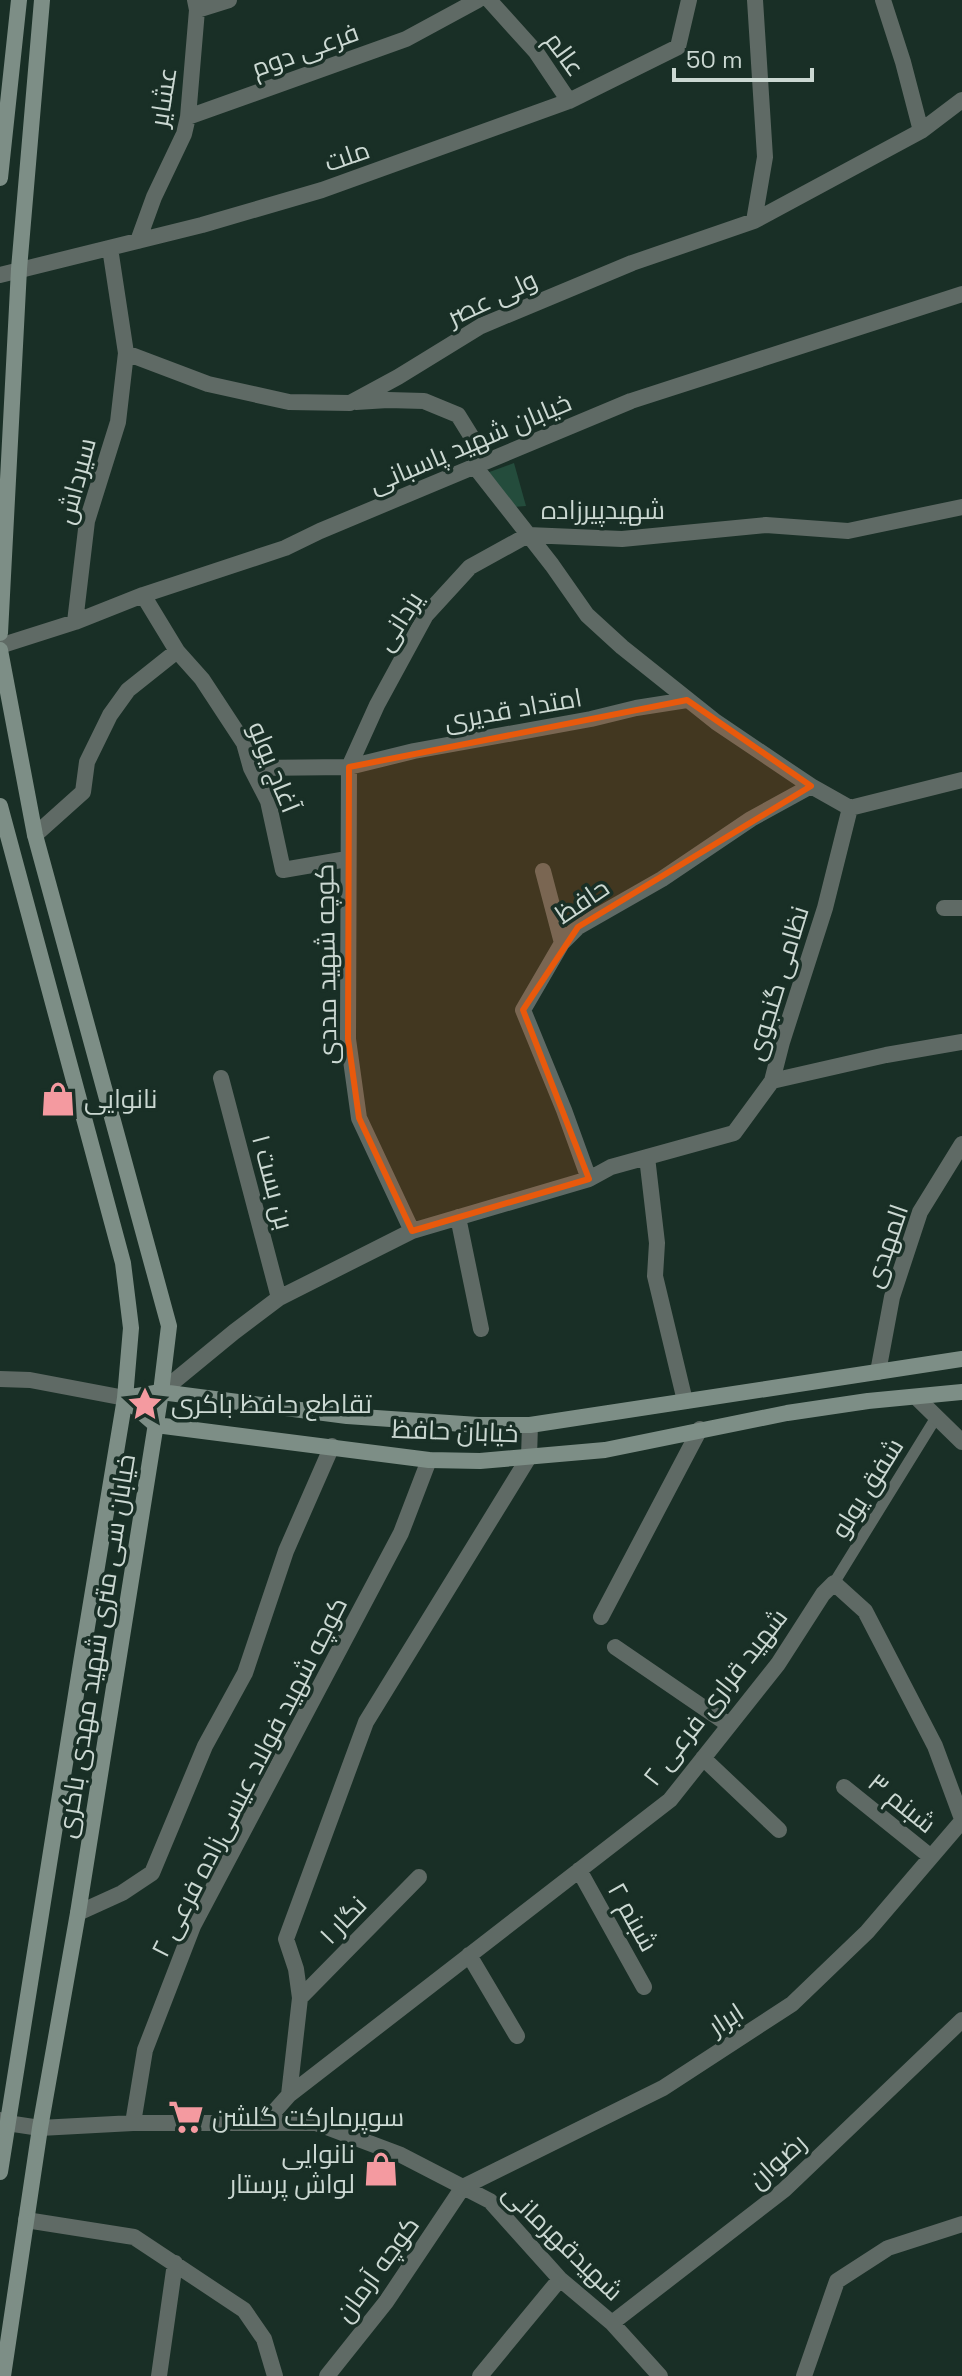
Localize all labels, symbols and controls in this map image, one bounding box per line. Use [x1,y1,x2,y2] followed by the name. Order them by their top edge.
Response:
[247,15,364,86] street label: فرعی دوم
[537,25,593,84] street label: عالم
[674,32,812,82] scale bar
[686,44,743,75] text: 50 m
[141,65,184,131] street label: عشایر
[320,132,374,180] street label: ملت
[440,262,542,334] street label: ولی عصر
[364,385,576,501] street label: خیابان شهید پاسبانی
[48,434,104,528] street label: سیرداش
[541,493,665,527] street label: شهیدپیرزاده
[368,585,430,657] street label: یزدانی
[441,680,585,738] street label: امتداد قدیری
[240,716,308,818] street label: آغاج یولو
[307,863,345,1065] street label: کوچه شهید مددی
[548,871,616,931] street label: حافظ
[737,902,817,1064] street label: نظامی گنجوی
[39,1080,77,1118] shop icon: نانوایی
[84,1082,158,1116] place label: نانوایی
[244,1131,302,1233] street label: بن بست ۱
[856,1200,916,1292] street label: المهدی
[126,1385,164,1423] place icon: تقاطع حافظ باکری
[171,1387,372,1421] place label: تقاطع حافظ باکری
[391,1412,519,1450] street label: خیابان حافظ
[823,1431,911,1545] street label: شفق یولو
[49,1452,143,1840] street label: خیابان سی متری شهید مهدی باکری
[143,1591,355,1963] street label: کوچه شهید فولاد عیسی‌زاده فرعی ۲
[635,1601,795,1793] street label: شهید قراری فرعی ۲
[860,1765,943,1842] street label: شبنم ۳
[599,1876,666,1958] street label: شبنم ۲
[312,1889,374,1951] street label: نگار ۱
[700,1995,750,2044] street label: ابرار
[167,2098,205,2136] supermarket icon: سوپرمارکت گلشن
[212,2100,404,2134] place label: سوپرمارکت گلشن
[741,2126,813,2196] street label: رضوان
[227,2137,355,2201] place label: نانوایی لواش پرستار
[362,2150,400,2188] shop icon: نانوایی لواش پرستار
[495,2176,631,2308] street label: شهیدقهرمانی
[327,2209,427,2329] street label: کوچه آرمان

